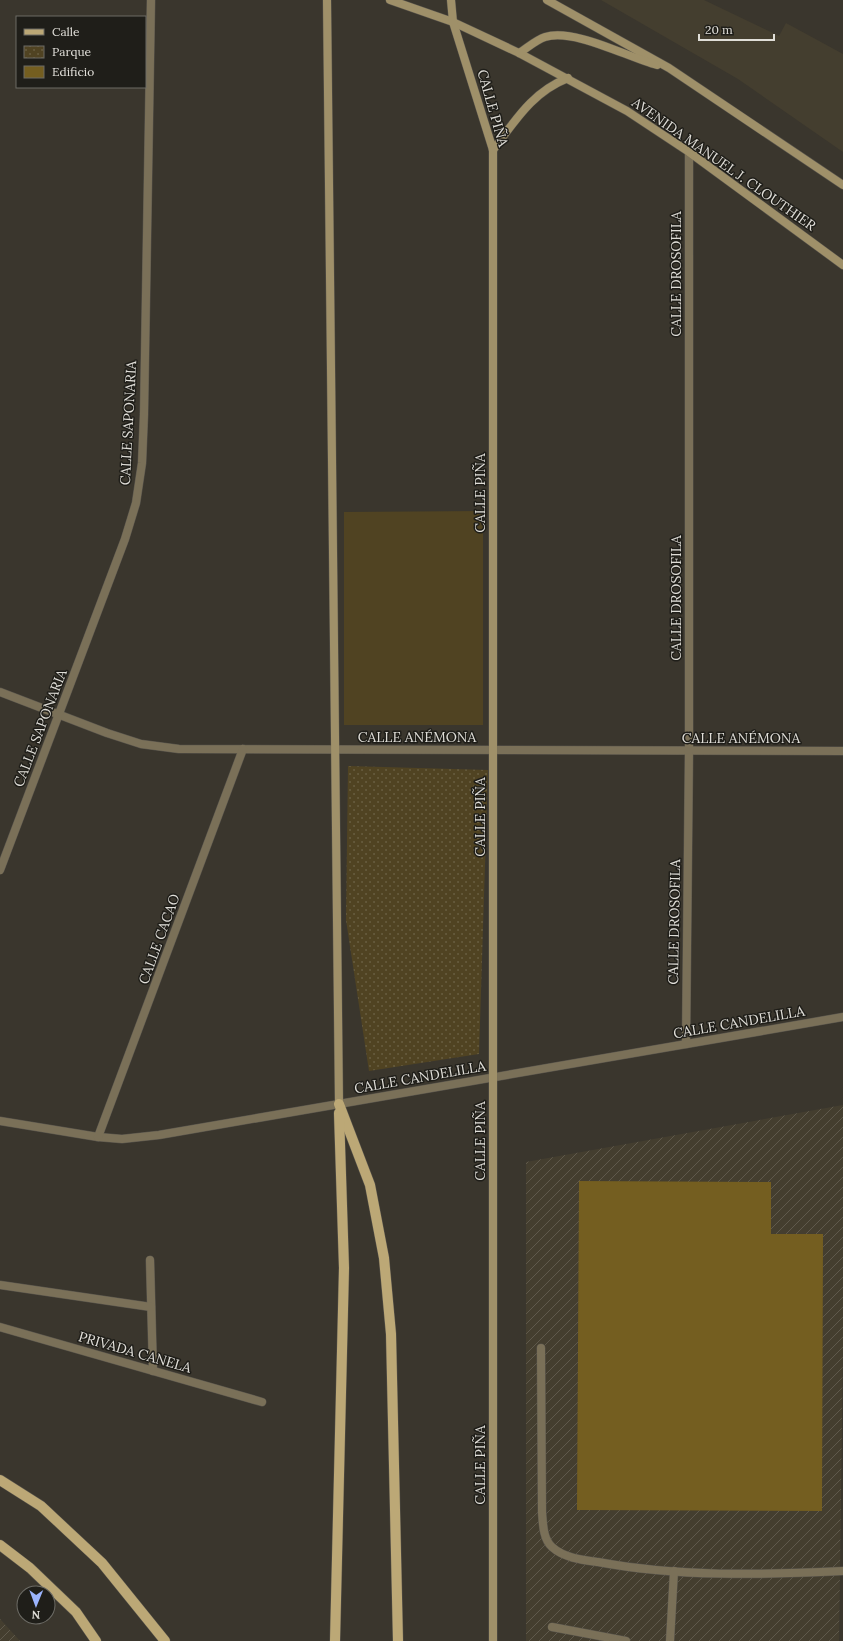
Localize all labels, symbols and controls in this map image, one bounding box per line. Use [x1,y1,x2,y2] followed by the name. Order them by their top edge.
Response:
[16,16,146,88] legend
[699,16,774,42] scale bar
[705,22,733,37] text: 20 m
[52,24,80,39] text: Calle
[52,44,92,59] text: Parque
[52,64,94,79] text: Edificio
[473,67,513,149] street label: CALLE PIÑA
[628,93,820,235] street label: AVENIDA MANUEL J. CLOUTHIER
[667,211,685,337] street label: CALLE DROSOFILA
[116,360,140,486] street label: CALLE SAPONARIA
[471,453,489,533] street label: CALLE PIÑA
[667,535,685,661] street label: CALLE DROSOFILA
[9,666,71,790] street label: CALLE SAPONARIA
[358,728,476,746] street label: CALLE ANÉMONA
[682,729,800,747] street label: CALLE ANÉMONA
[471,777,489,857] street label: CALLE PIÑA
[664,859,684,985] street label: CALLE DROSOFILA
[134,891,184,987] street label: CALLE CACAO
[672,1002,806,1042] street label: CALLE CANDELILLA
[353,1057,487,1097] street label: CALLE CANDELILLA
[471,1101,489,1181] street label: CALLE PIÑA
[76,1327,194,1377] street label: PRIVADA CANELA
[471,1425,489,1505] street label: CALLE PIÑA
[16,1585,56,1625] north arrow
[31,1608,40,1622] text: N

